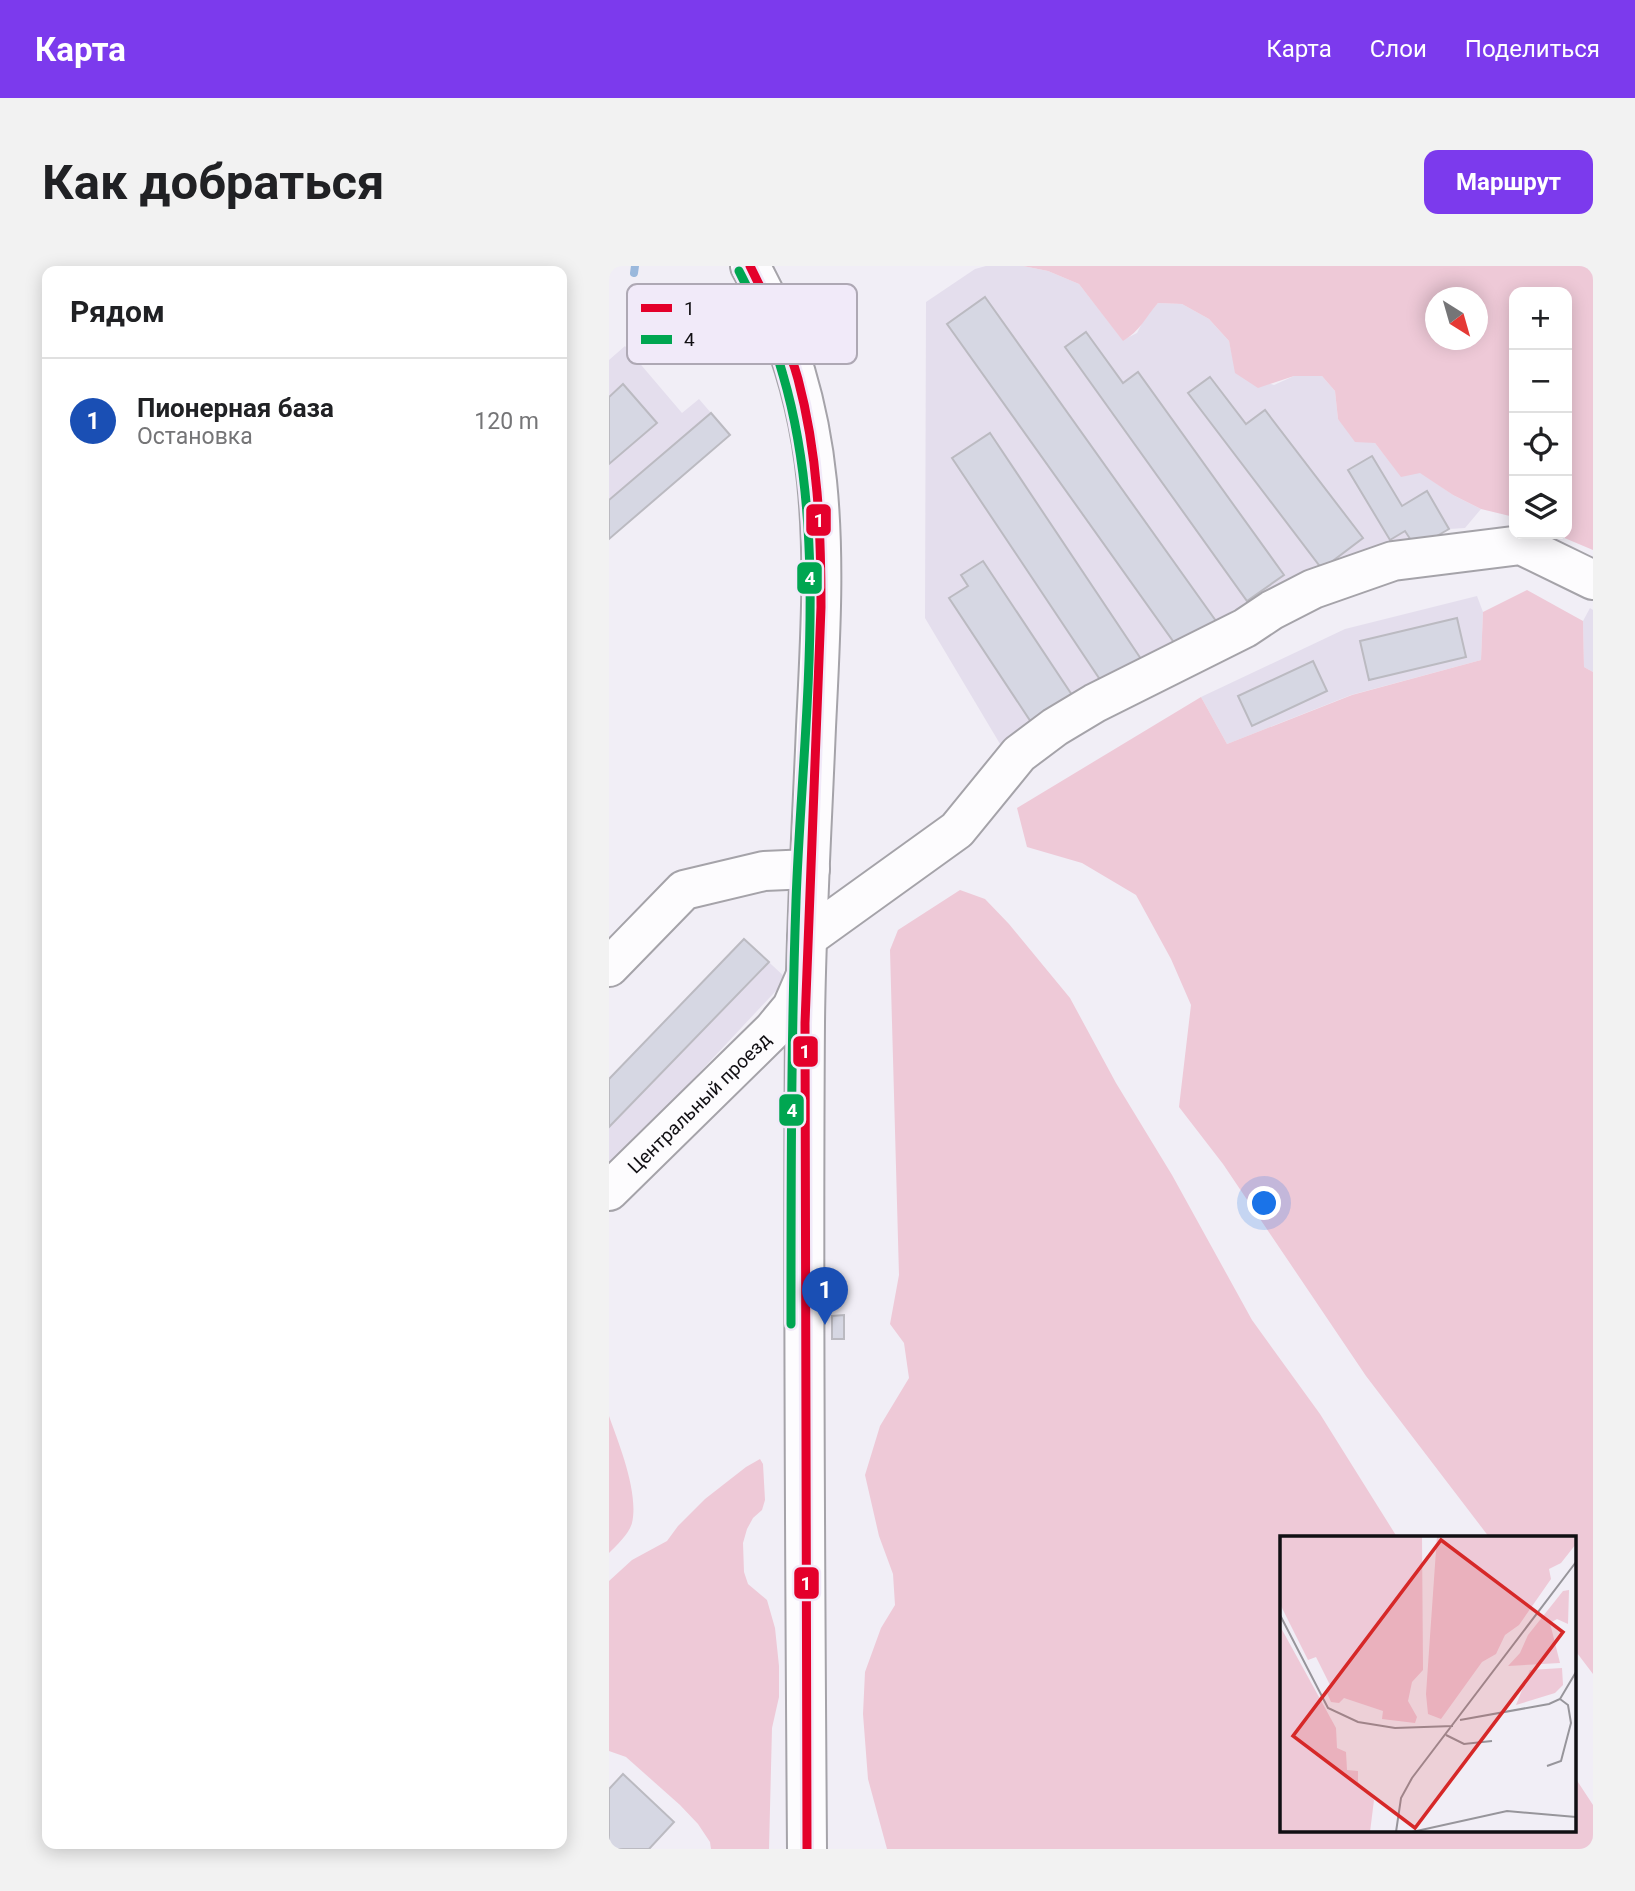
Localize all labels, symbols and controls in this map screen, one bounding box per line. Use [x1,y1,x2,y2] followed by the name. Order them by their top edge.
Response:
[35,30,126,69] text: Карта
[1266,35,1332,63] text: Карта
[1370,35,1427,63] text: Слои
[1465,35,1600,63] text: Поделиться
[1424,150,1593,214] button: Маршрут
[42,154,384,211] text: Как добраться
[627,284,857,364] legend
[1425,287,1488,350] north arrow
[1509,287,1572,539] map controls
[1509,287,1572,350] button: +
[70,294,165,329] text: Рядом
[684,297,695,320] text: 1
[684,328,695,351] text: 4
[1509,350,1572,413] button: −
[137,393,334,423] text: Пионерная база
[86,408,100,435] text: 1
[474,408,539,435] text: 120 m
[1509,413,1572,476] button: locate
[137,423,253,450] text: Остановка
[1509,476,1572,539] button: layers
[805,503,832,537] line badge: 1
[814,509,824,532] text: 1
[796,561,823,595] line badge: 4
[805,567,816,590] text: 4
[623,1027,775,1178] street label: Центральный проезд
[792,1035,819,1068] line badge: 1
[800,1040,810,1063] text: 1
[778,1093,805,1127] line badge: 4
[787,1099,798,1122] text: 4
[1247,1186,1281,1220] your location
[802,1267,848,1325] pin: 1
[1280,1536,1576,1832] inset map
[793,1566,820,1600] line badge: 1
[801,1572,811,1595] text: 1

